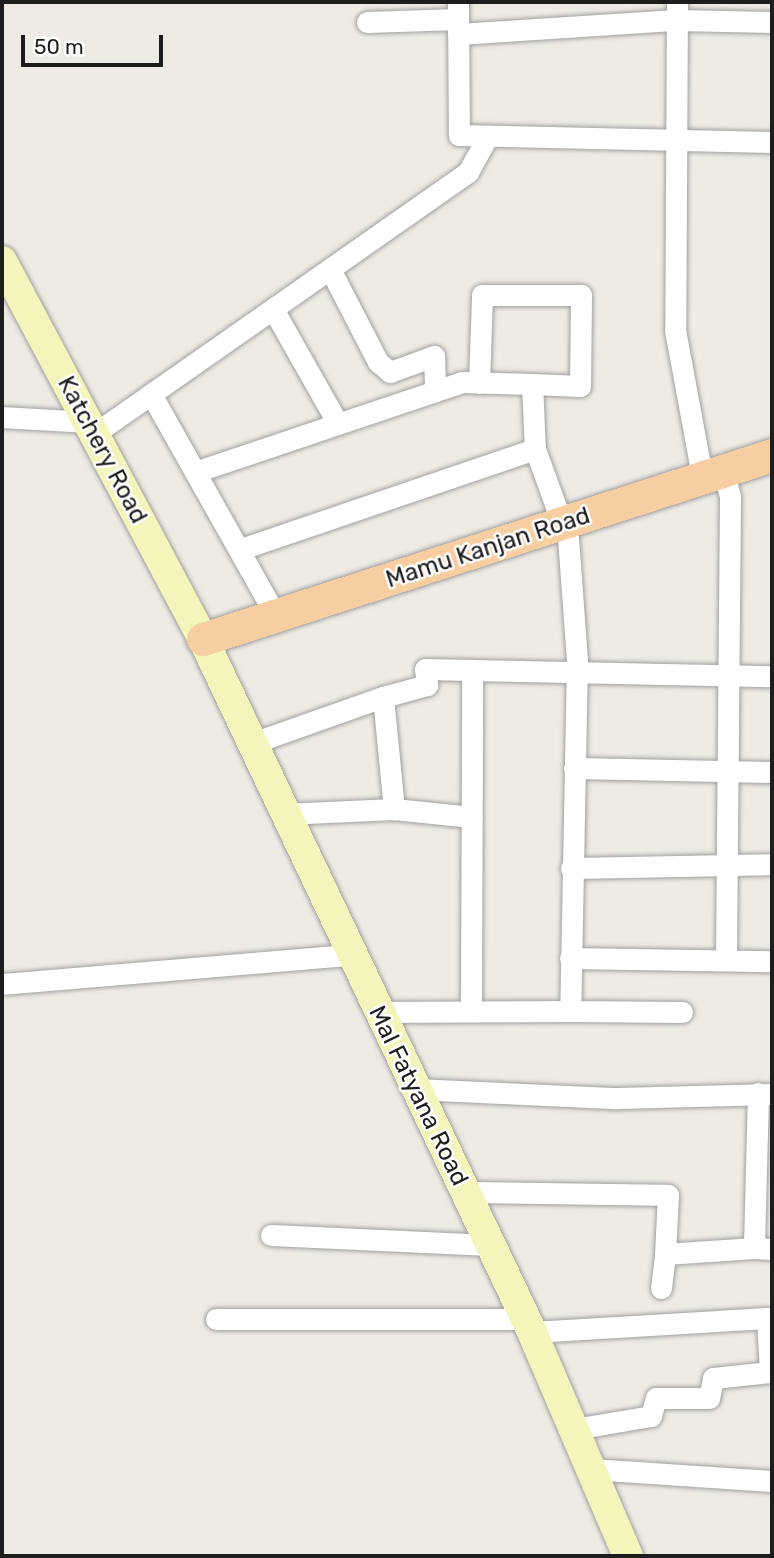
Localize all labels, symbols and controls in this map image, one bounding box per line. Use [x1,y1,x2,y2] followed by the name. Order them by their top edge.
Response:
[24,21,166,65] scale bar
[34,34,84,59] text: 50 m
[51,371,153,529] street label: Katchery Road
[382,501,594,595] street label: Mamu Kanjan Road
[362,1001,474,1191] street label: Mal Fatyana Road

